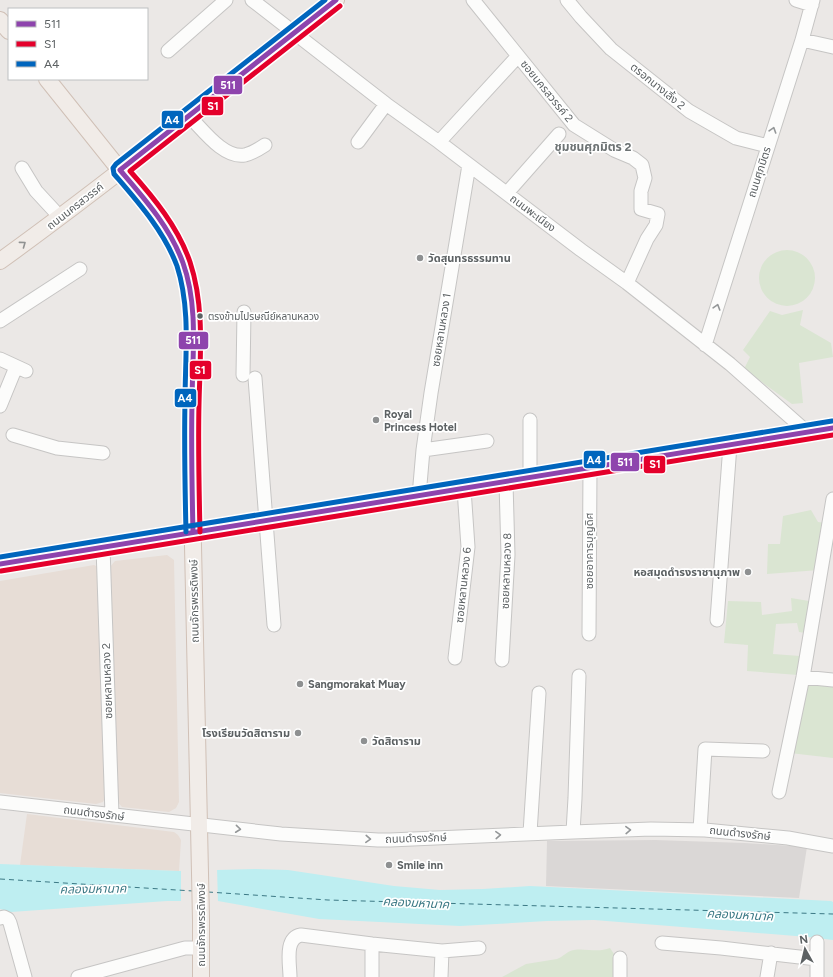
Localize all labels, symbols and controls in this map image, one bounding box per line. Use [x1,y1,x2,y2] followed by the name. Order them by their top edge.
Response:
[8,8,148,80] legend
[44,17,61,31] text: 511
[44,37,56,51] text: S1
[44,57,60,71] text: A4
[518,58,576,125] street label: ซอยนครสวรรค์ 2
[628,59,689,112] street label: ตรอกนางเลิ้ง 2
[213,75,243,95] line badge: 511
[220,79,236,92] text: 511
[201,96,224,116] line badge: S1
[207,100,219,113] text: S1
[161,110,184,129] line badge: A4
[165,114,179,127] text: A4
[768,127,777,134] one-way arrow
[554,140,632,154] district label: ชุมชนศุภมิตร 2
[745,145,774,199] street label: ถนนศุภมิตร
[44,180,106,233] street label: ถนนนครสวรรค์
[507,192,558,235] street label: ถนนพะเนียง
[19,242,26,249] one-way arrow
[428,252,511,265] place label: วัดสุนทรธรรมทาน
[415,253,425,263] marker: วัดสุนทรธรรมทาน
[429,292,454,368] street label: ซอยหลานหลวง 1
[712,304,721,311] one-way arrow
[208,310,319,323] place label: ตรงข้ามไปรษณีย์หลานหลวง
[195,311,205,321] marker: ตรงข้ามไปรษณีย์หลานหลวง
[178,331,209,350] line badge: 511
[185,334,201,347] text: 511
[189,360,212,380] line badge: S1
[194,364,206,377] text: S1
[174,388,197,408] line badge: A4
[178,392,192,405] text: A4
[384,408,457,434] place label: Royal Princess Hotel
[371,415,381,425] marker: Royal Princess Hotel
[583,450,606,469] line badge: A4
[610,452,640,472] line badge: 511
[587,454,601,467] text: A4
[643,455,666,474] line badge: S1
[617,456,633,469] text: 511
[649,458,661,471] text: S1
[583,513,596,589] street label: ซอยอาคารบุญดิศ
[499,532,514,609] street label: ซอยหลานหลวง 8
[453,547,474,623] street label: ซอยหลานหลวง 6
[187,559,202,643] street label: ถนนจักรพรรดิพงษ์
[633,566,740,579] place label: หอสมุดดำรงราชานุภาพ
[743,567,753,577] marker: หอสมุดดำรงราชานุภาพ
[100,643,115,719] street label: ซอยหลานหลวง 2
[308,678,406,691] place label: Sangmorakat Muay
[295,679,305,689] marker: Sangmorakat Muay
[202,727,290,740] place label: โรงเรียนวัดสิตาราม
[293,728,303,738] marker: โรงเรียนวัดสิตาราม
[372,735,421,748] place label: วัดสิตาราม
[359,736,369,746] marker: วัดสิตาราม
[63,803,125,824] street label: ถนนดำรงรักษ์
[709,824,771,843] street label: ถนนดำรงรักษ์
[235,825,241,834] one-way arrow
[625,826,631,834] one-way arrow
[385,831,447,846] street label: ถนนดำรงรักษ์
[495,831,501,839] one-way arrow
[365,835,371,843] one-way arrow
[397,859,443,872] place label: Smile inn
[384,860,394,870] marker: Smile inn
[60,881,127,897] water label: คลองมหานาค
[195,883,208,967] street label: ถนนจักรพรรดิพงษ์
[382,894,450,912] water label: คลองมหานาค
[706,906,774,924] water label: คลองมหานาค
[785,929,825,969] north arrow
[799,933,809,947] text: N

